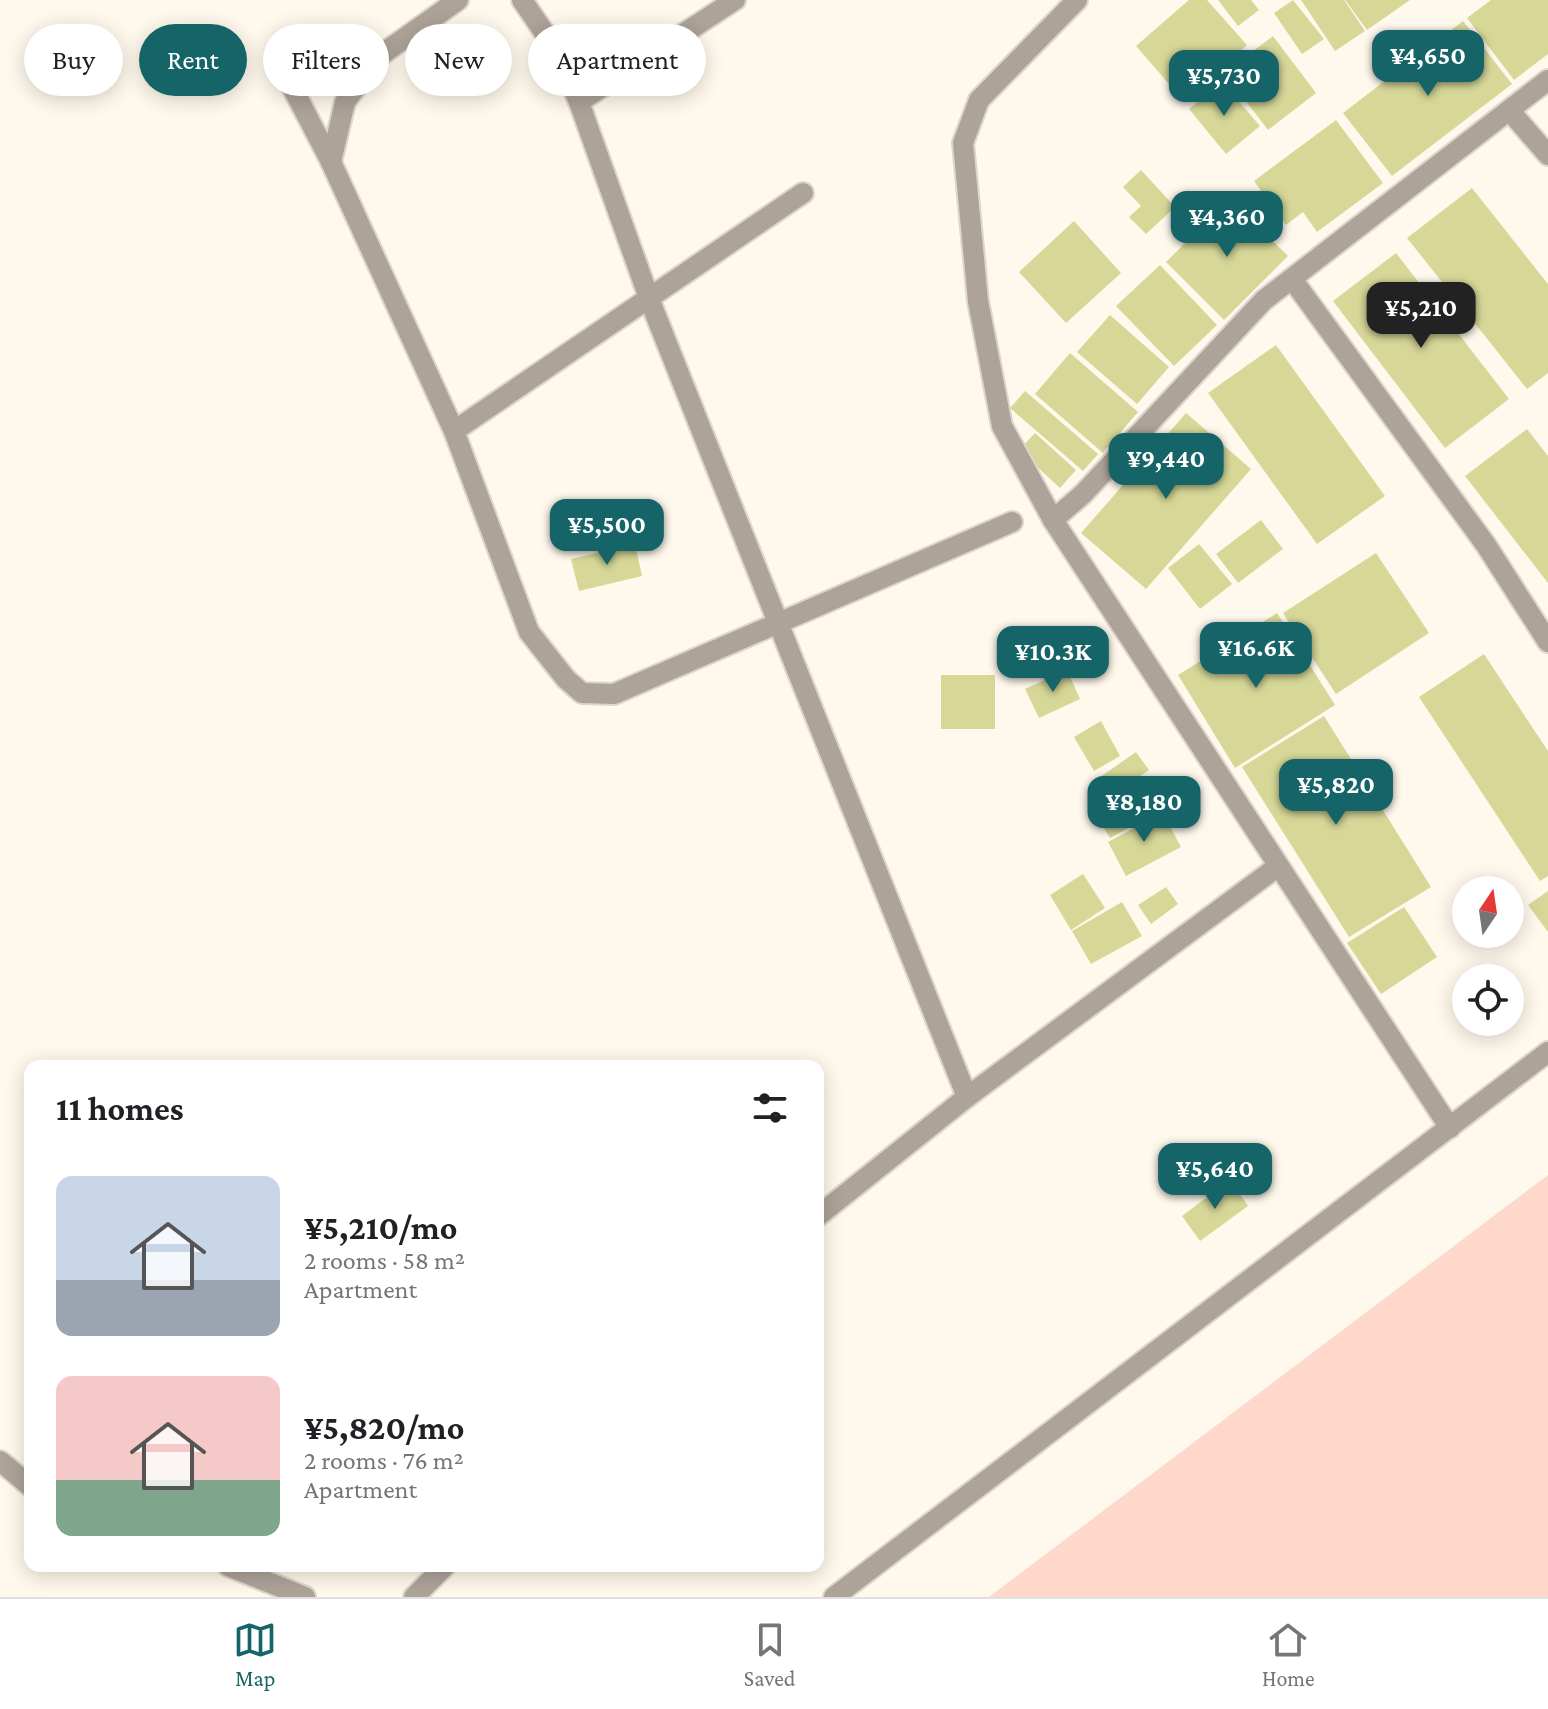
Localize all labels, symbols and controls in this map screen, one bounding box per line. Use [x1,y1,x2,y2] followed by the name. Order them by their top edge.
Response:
[24,24,123,96] chip: Buy
[139,24,247,96] chip: Rent
[263,24,389,96] chip: Filters
[405,24,512,96] chip: New
[528,24,706,96] chip: Apartment
[1363,30,1493,98] pin: ¥4,650
[1390,41,1466,70] text: ¥4,650
[1159,50,1289,118] pin: ¥5,730
[1187,61,1261,90] text: ¥5,730
[1162,191,1292,259] pin: ¥4,360
[1189,202,1265,231] text: ¥4,360
[1356,282,1486,350] pin: ¥5,210
[1385,293,1457,322] text: ¥5,210
[1101,433,1231,501] pin: ¥9,440
[1127,444,1205,473] text: ¥9,440
[542,499,672,567] pin: ¥5,500
[568,510,646,539] text: ¥5,500
[1191,622,1321,690] pin: ¥16.6K
[988,626,1118,694] pin: ¥10.3K
[1218,633,1294,662] text: ¥16.6K
[1015,637,1091,666] text: ¥10.3K
[1271,759,1401,827] pin: ¥5,820
[1297,770,1375,799] text: ¥5,820
[1079,776,1209,844] pin: ¥8,180
[1106,787,1182,816] text: ¥8,180
[1452,876,1524,948] north arrow
[1452,876,1524,1036] map controls
[1452,964,1524,1036] button: locate
[748,1086,792,1130] icon: filters
[56,1090,184,1127] text: 11 homes
[1150,1143,1280,1211] pin: ¥5,640
[1176,1154,1254,1183] text: ¥5,640
[120,1208,216,1304] icon: home
[304,1209,457,1246] text: ¥5,210/mo
[304,1246,465,1275] text: 2 rooms · 58 m²
[304,1275,417,1304] text: Apartment
[120,1408,216,1504] icon: home
[304,1409,464,1446] text: ¥5,820/mo
[304,1446,464,1475] text: 2 rooms · 76 m²
[304,1475,417,1504] text: Apartment
[233,1618,277,1691] tab: Map
[744,1618,795,1691] tab: Saved
[1262,1618,1315,1691] tab: Home

